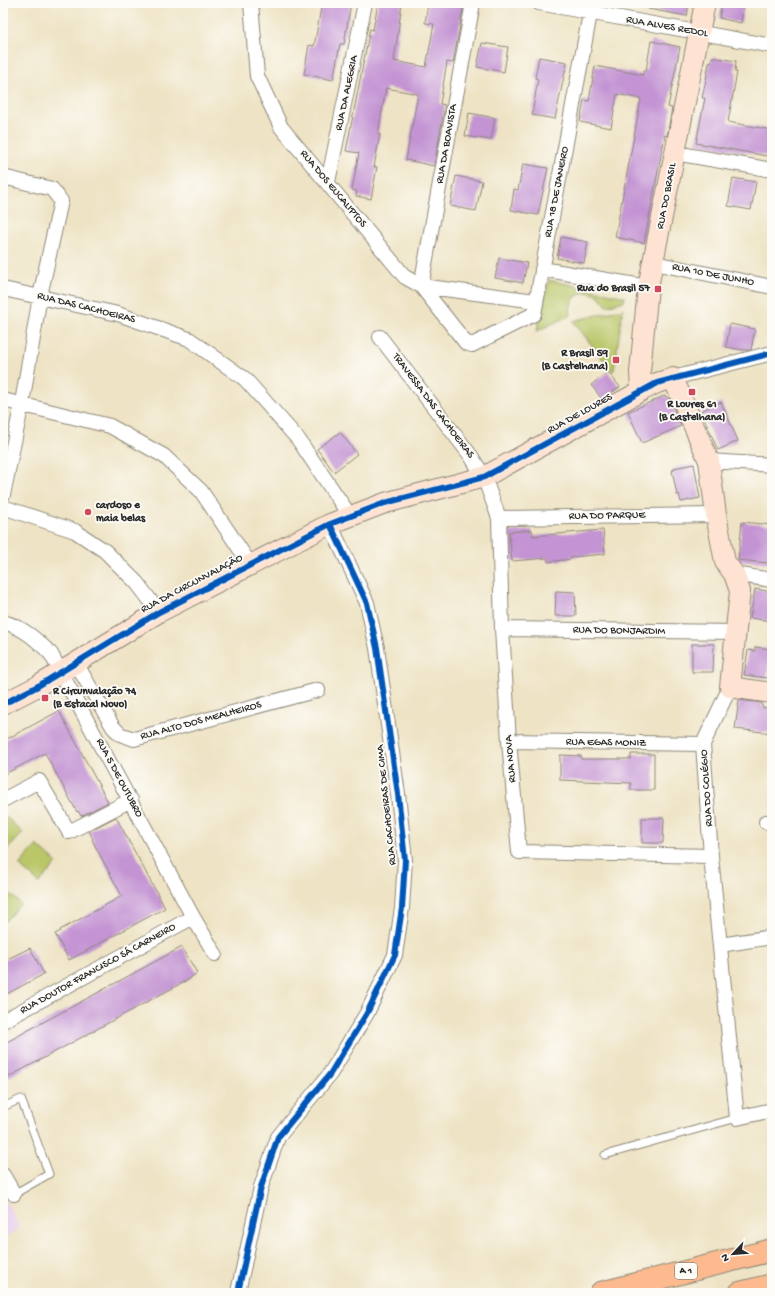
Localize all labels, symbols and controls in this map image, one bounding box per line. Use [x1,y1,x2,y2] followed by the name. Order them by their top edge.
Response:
[625,14,710,40] street label: RUA ALVES REDOL
[333,54,361,132] street label: RUA DA ALEGRIA
[434,103,460,185] street label: RUA DA BOAVISTA
[542,145,572,238] street label: RUA 18 DE JANEIRO
[297,148,369,231] street label: RUA DOS EUCALIPTOS
[655,161,679,230] street label: RUA DO BRASIL
[671,261,755,289] street label: RUA 10 DE JUNHO
[576,283,651,295] place label: Rua do Brasil 57
[653,284,663,294] marker: Rua do Brasil 57
[36,290,137,326] street label: RUA DAS CACHOEIRAS
[541,348,608,373] place label: R Brasil 59 (B Castelhana)
[389,350,477,462] street label: TRAVESSA DAS CACHOEIRAS
[611,355,621,365] marker: R Brasil 59 (B Castelhana)
[687,387,697,397] marker: R Loures 61 (B Castelhana)
[545,391,615,437] street label: RUA DE LOURES
[659,399,725,424] place label: R Loures 61 (B Castelhana)
[96,500,146,525] place label: cardoso e maia belas
[83,507,93,517] marker: cardoso e maia belas
[569,509,646,523] street label: RUA DO PARQUE
[139,551,245,616] street label: RUA DA CIRCUNVALAÇÃO
[573,624,666,638] street label: RUA DO BONJARDIM
[52,686,137,711] place label: R Circunvalação 74 (B Estacal Novo)
[40,693,50,703] marker: R Circunvalação 74 (B Estacal Novo)
[139,699,264,743] street label: RUA ALTO DOS MEALHEIROS
[503,734,519,783] street label: RUA NOVA
[93,736,145,820] street label: RUA 5 DE OUTUBRO
[566,736,647,750] street label: RUA EGAS MONIZ
[375,744,399,866] street label: RUA CACHOEIRAS DE CIMA
[697,749,716,827] street label: RUA DO COLÉGIO
[18,920,178,1017] street label: RUA DOUTOR FRANCISCO SÁ CARNEIRO
[713,1234,753,1274] north arrow
[719,1252,733,1263] text: N
[675,1263,697,1279] road number: A 1

